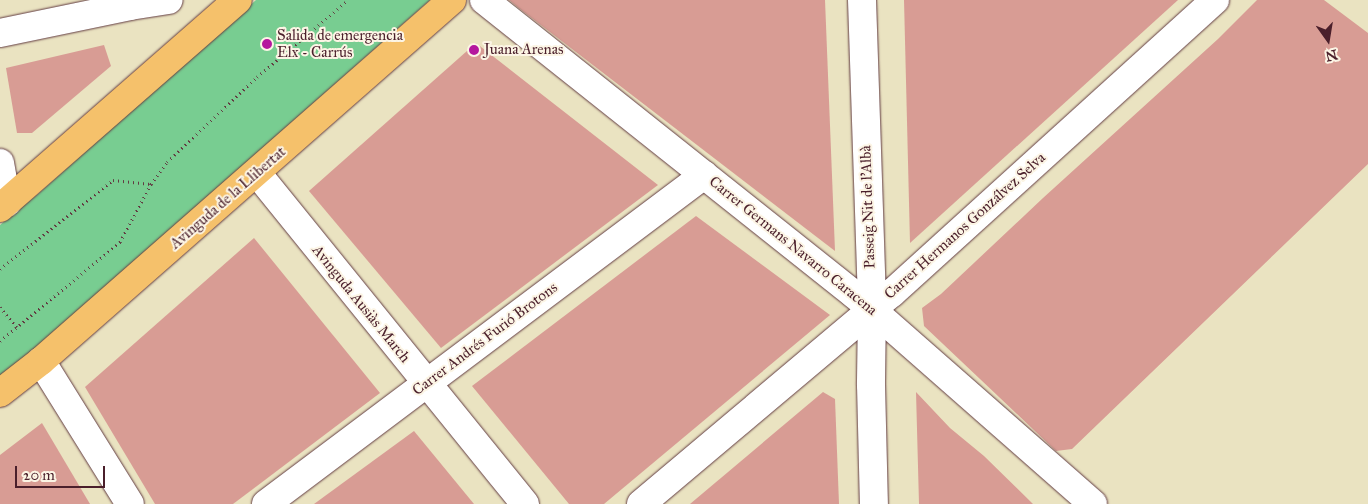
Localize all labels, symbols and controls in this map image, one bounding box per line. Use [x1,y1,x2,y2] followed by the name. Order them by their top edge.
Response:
[1303,15,1353,65] north arrow
[277,26,403,61] place label: Salida de emergencia Elx - Carrús
[261,38,273,50] marker: Salida de emergencia Elx - Carrús
[484,41,564,59] place label: Juana Arenas
[468,44,480,56] marker: Juana Arenas
[1324,45,1339,65] text: N
[167,143,289,253] street label: Avinguda de la Llibertat
[857,145,879,269] street label: Passeig Nit de l'Albà
[881,149,1049,303] street label: Carrer Hermanos Gonzálvez Selva
[705,173,881,319] street label: Carrer Germans Navarro Caracena
[308,242,414,366] street label: Avinguda Ausiàs March
[409,279,561,399] street label: Carrer Andrés Furió Brotons
[18,456,108,488] scale bar
[23,466,55,484] text: 20 m

